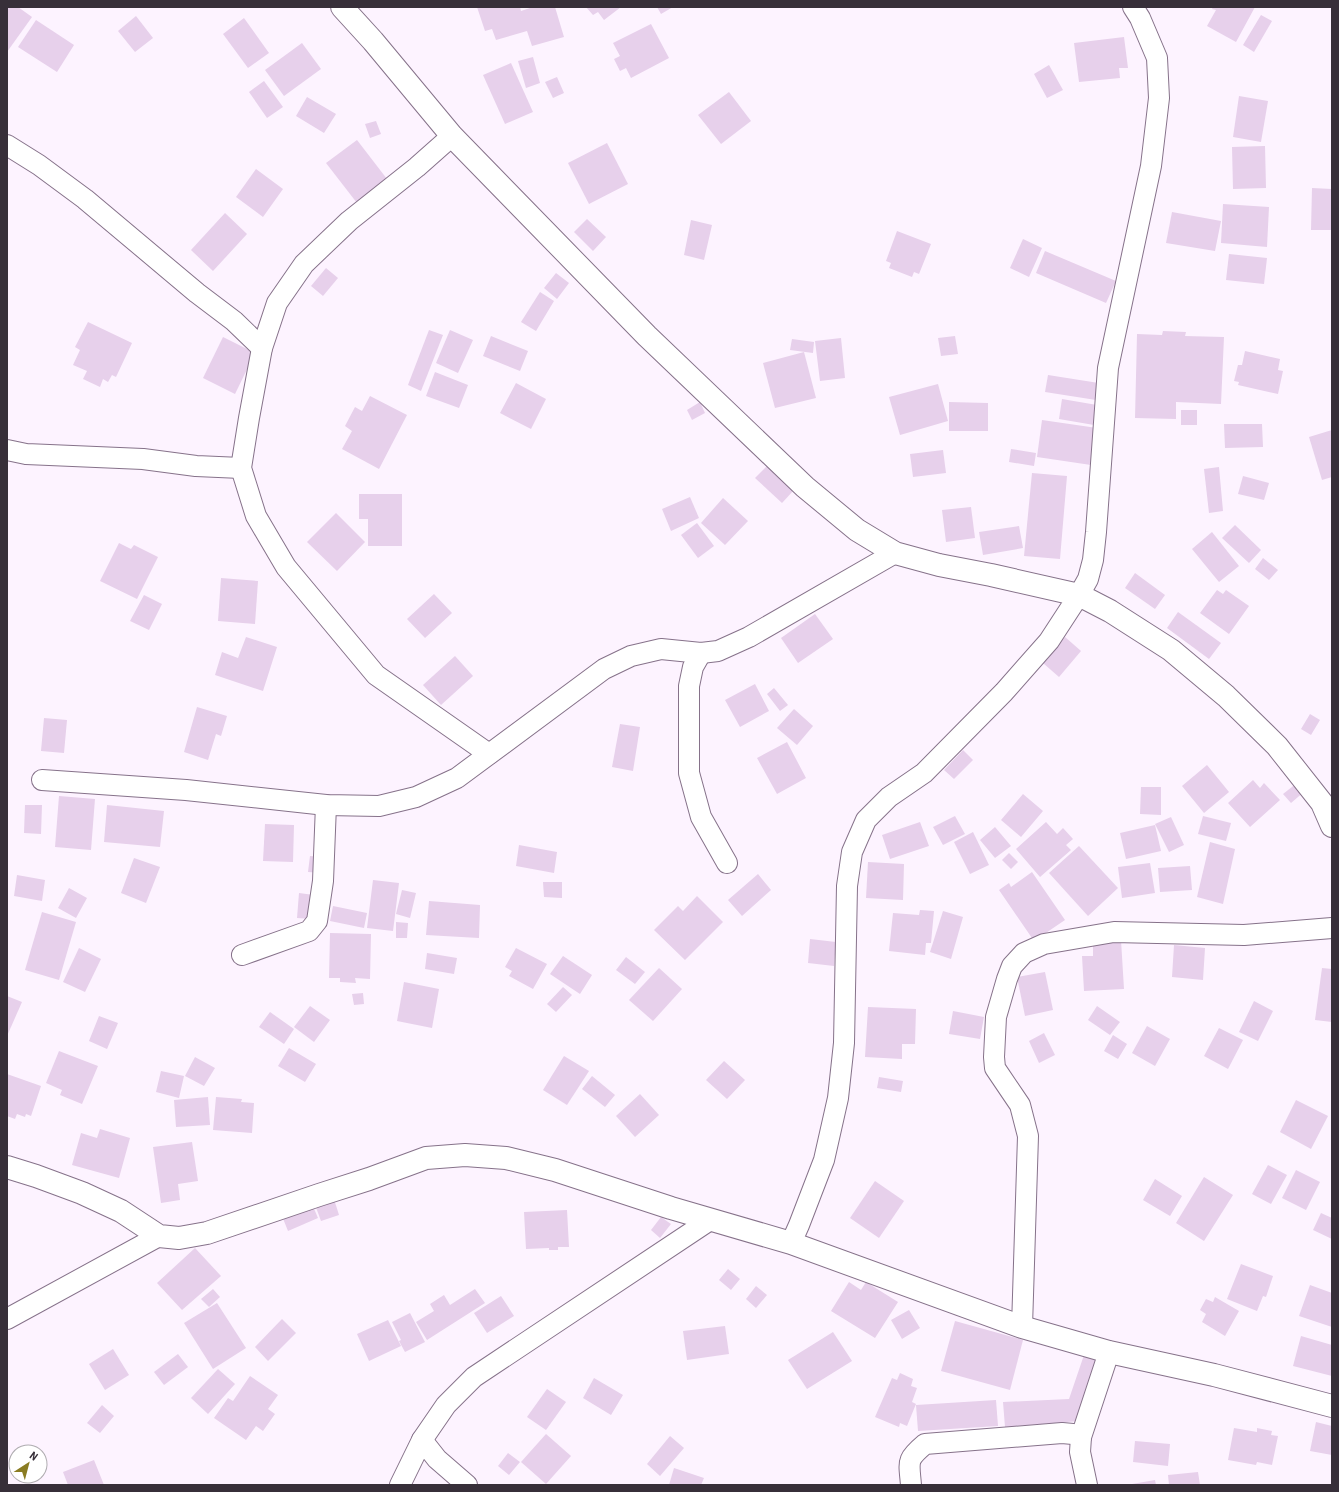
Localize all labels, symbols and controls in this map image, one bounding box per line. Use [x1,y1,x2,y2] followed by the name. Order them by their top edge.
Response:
[8,1444,48,1484] north arrow
[27,1449,40,1464] text: N

